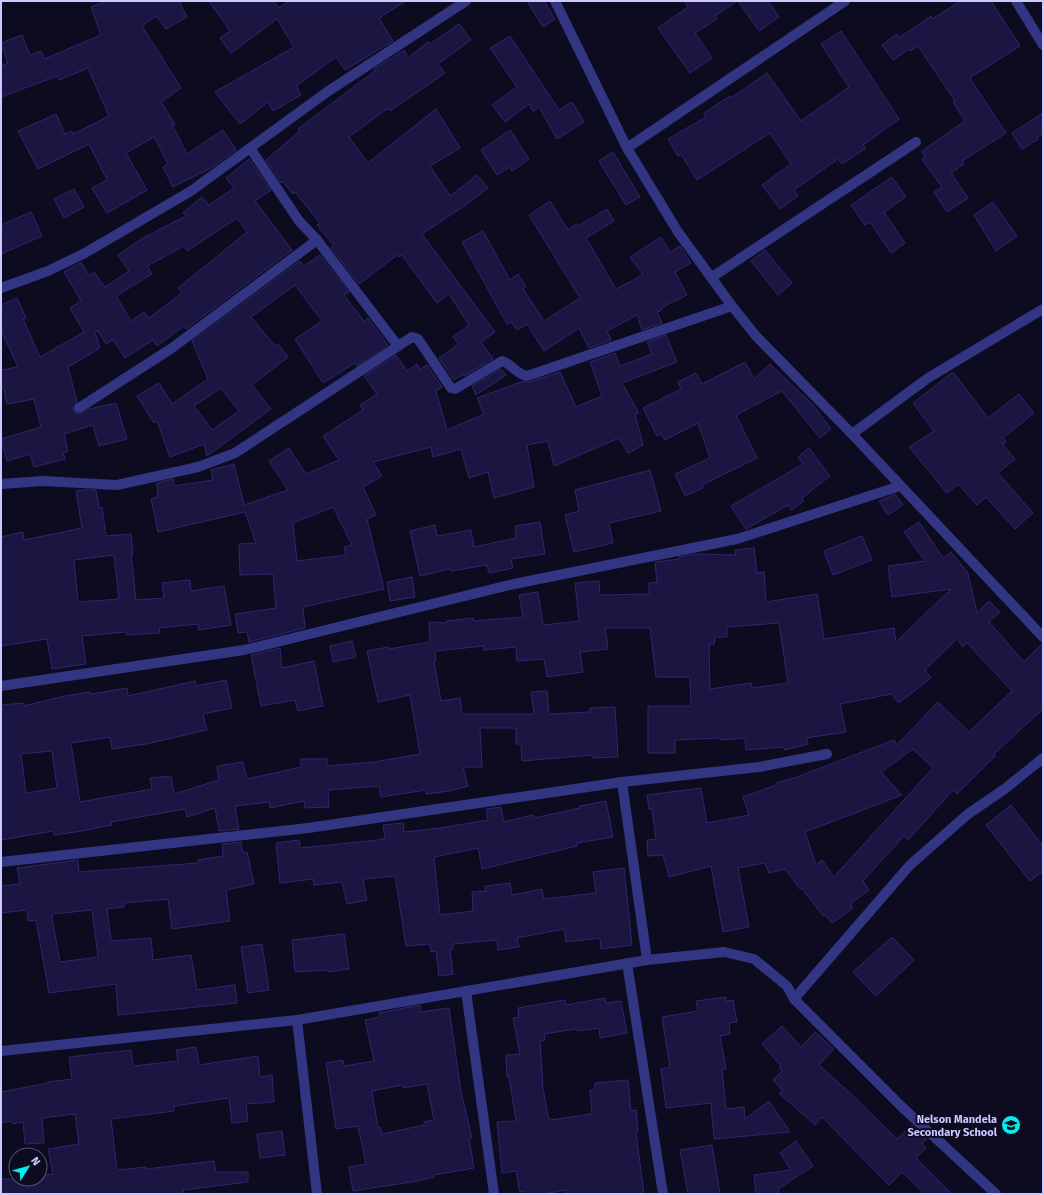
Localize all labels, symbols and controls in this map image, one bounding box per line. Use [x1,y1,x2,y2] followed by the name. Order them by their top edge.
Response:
[907,1113,998,1139] place label: Nelson Mandela Secondary School
[1000,1114,1022,1136] school or university icon: Nelson Mandela Secondary School
[8,1147,48,1187] north arrow
[28,1154,43,1168] text: N

